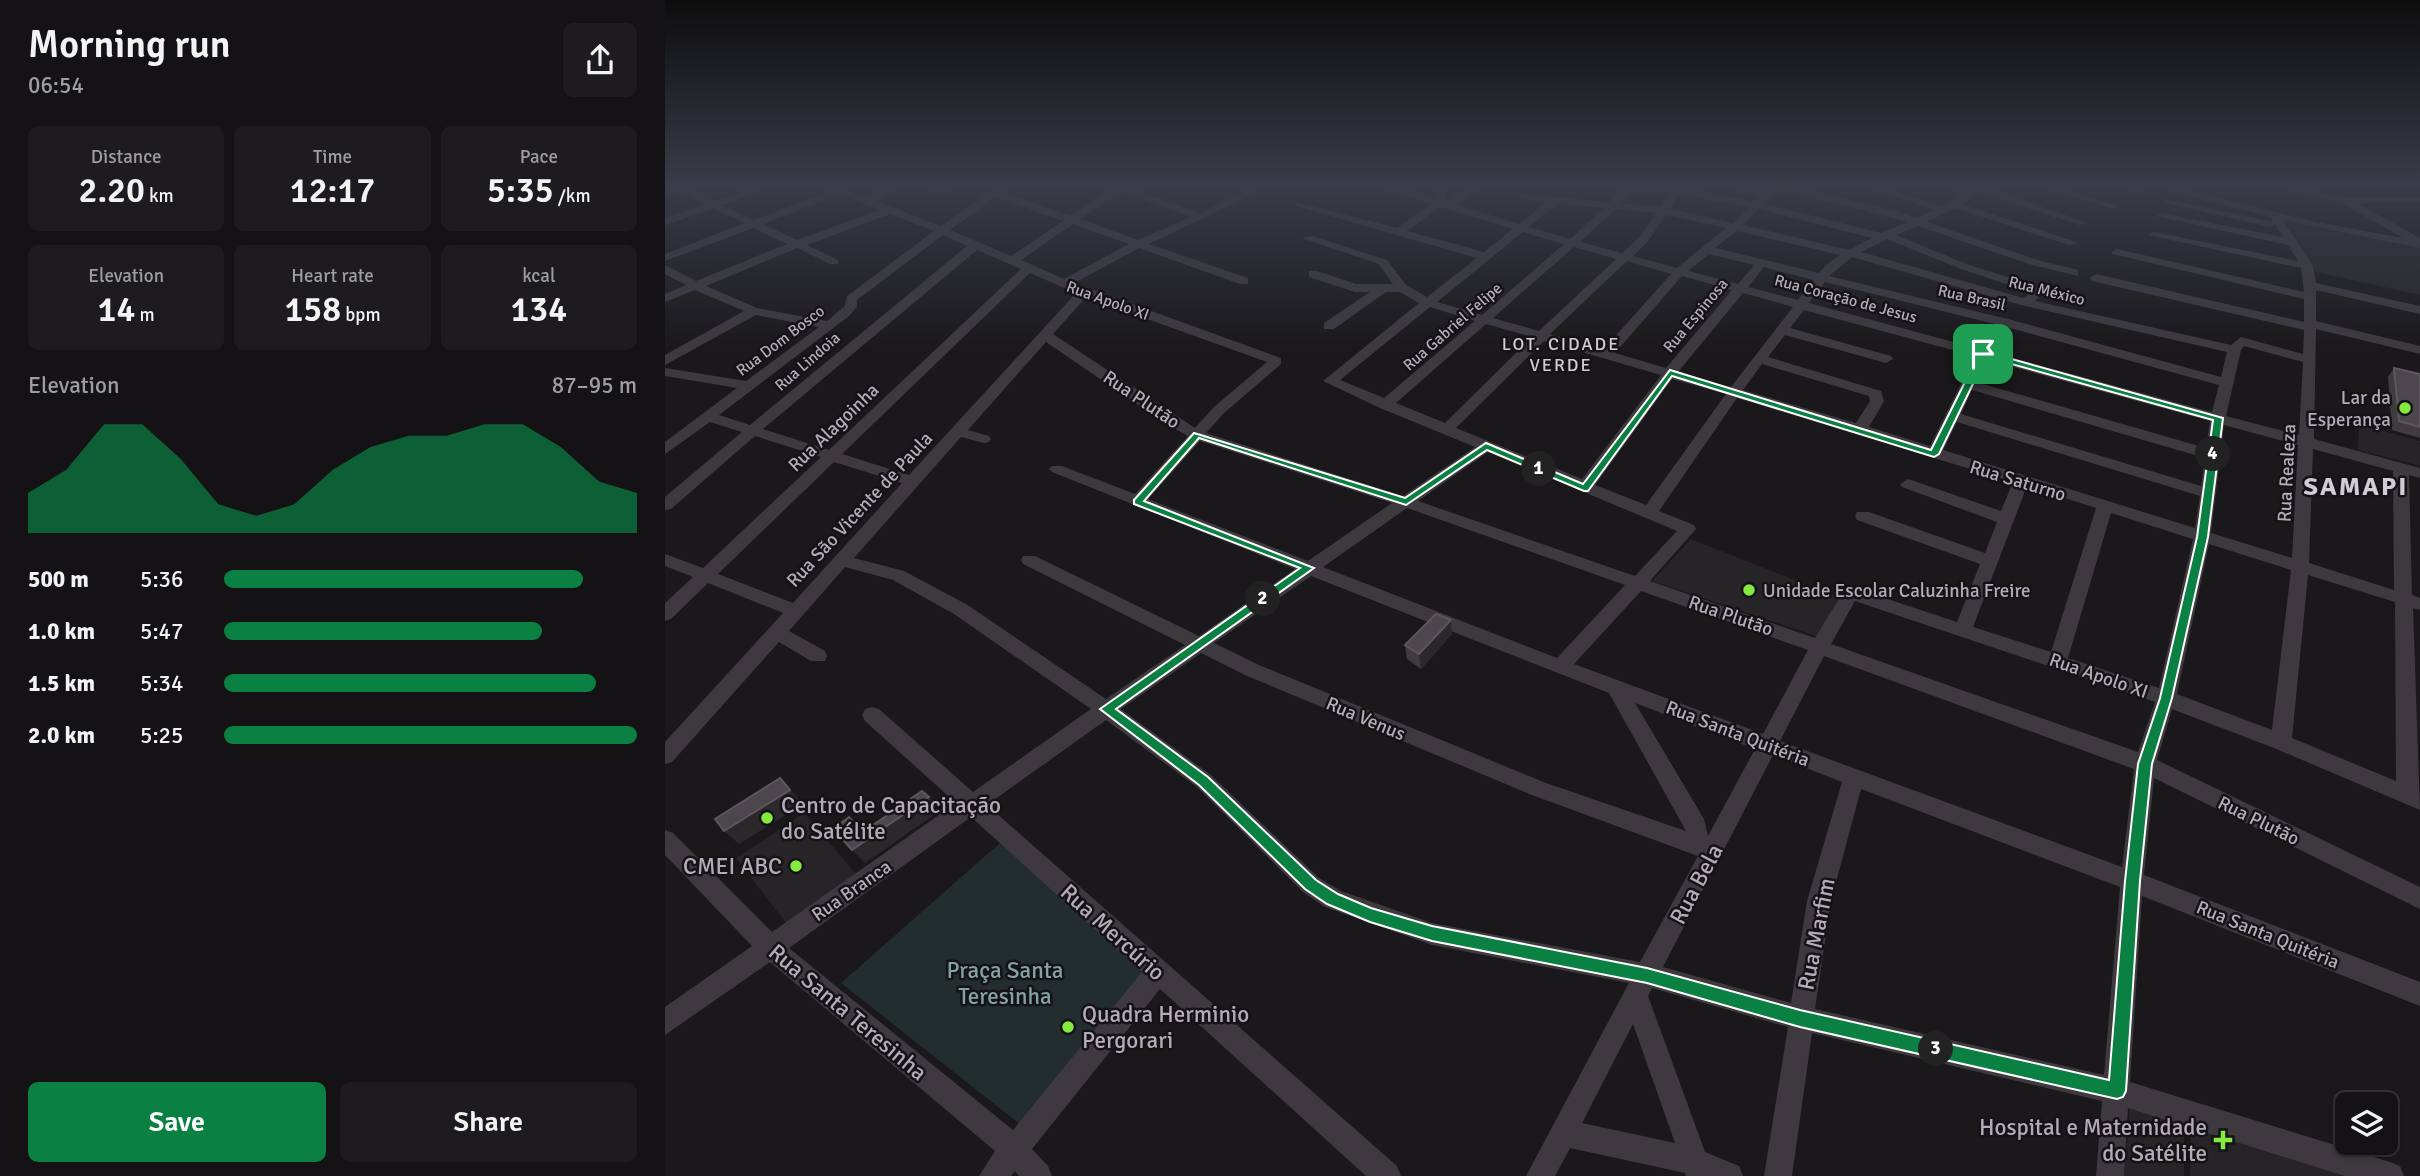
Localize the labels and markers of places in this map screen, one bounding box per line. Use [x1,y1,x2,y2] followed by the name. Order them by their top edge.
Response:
[1953,324,2013,384] pin
[2307,386,2391,432] place label: Lar da Esperança
[2397,400,2413,416] marker: Lar da Esperança
[2195,436,2231,472] pin: 4
[1521,452,1557,486] pin: 1
[1763,579,2031,603] place label: Unidade Escolar Caluzinha Freire
[1245,582,1281,616] pin: 2
[1741,582,1757,598] marker: Unidade Escolar Caluzinha Freire
[781,791,1001,846] place label: Centro de Capacitação do Satélite
[759,810,775,826] marker: Centro de Capacitação do Satélite
[683,852,782,881] place label: CMEI ABC
[788,858,804,874] marker: CMEI ABC
[1082,1000,1249,1055] place label: Quadra Herminio Pergorari
[1060,1019,1076,1035] marker: Quadra Herminio Pergorari
[1919,1032,1953,1066] pin: 3
[1979,1113,2207,1168] place label: Hospital e Maternidade do Satélite
[2213,1130,2233,1150] marker: Hospital e Maternidade do Satélite

